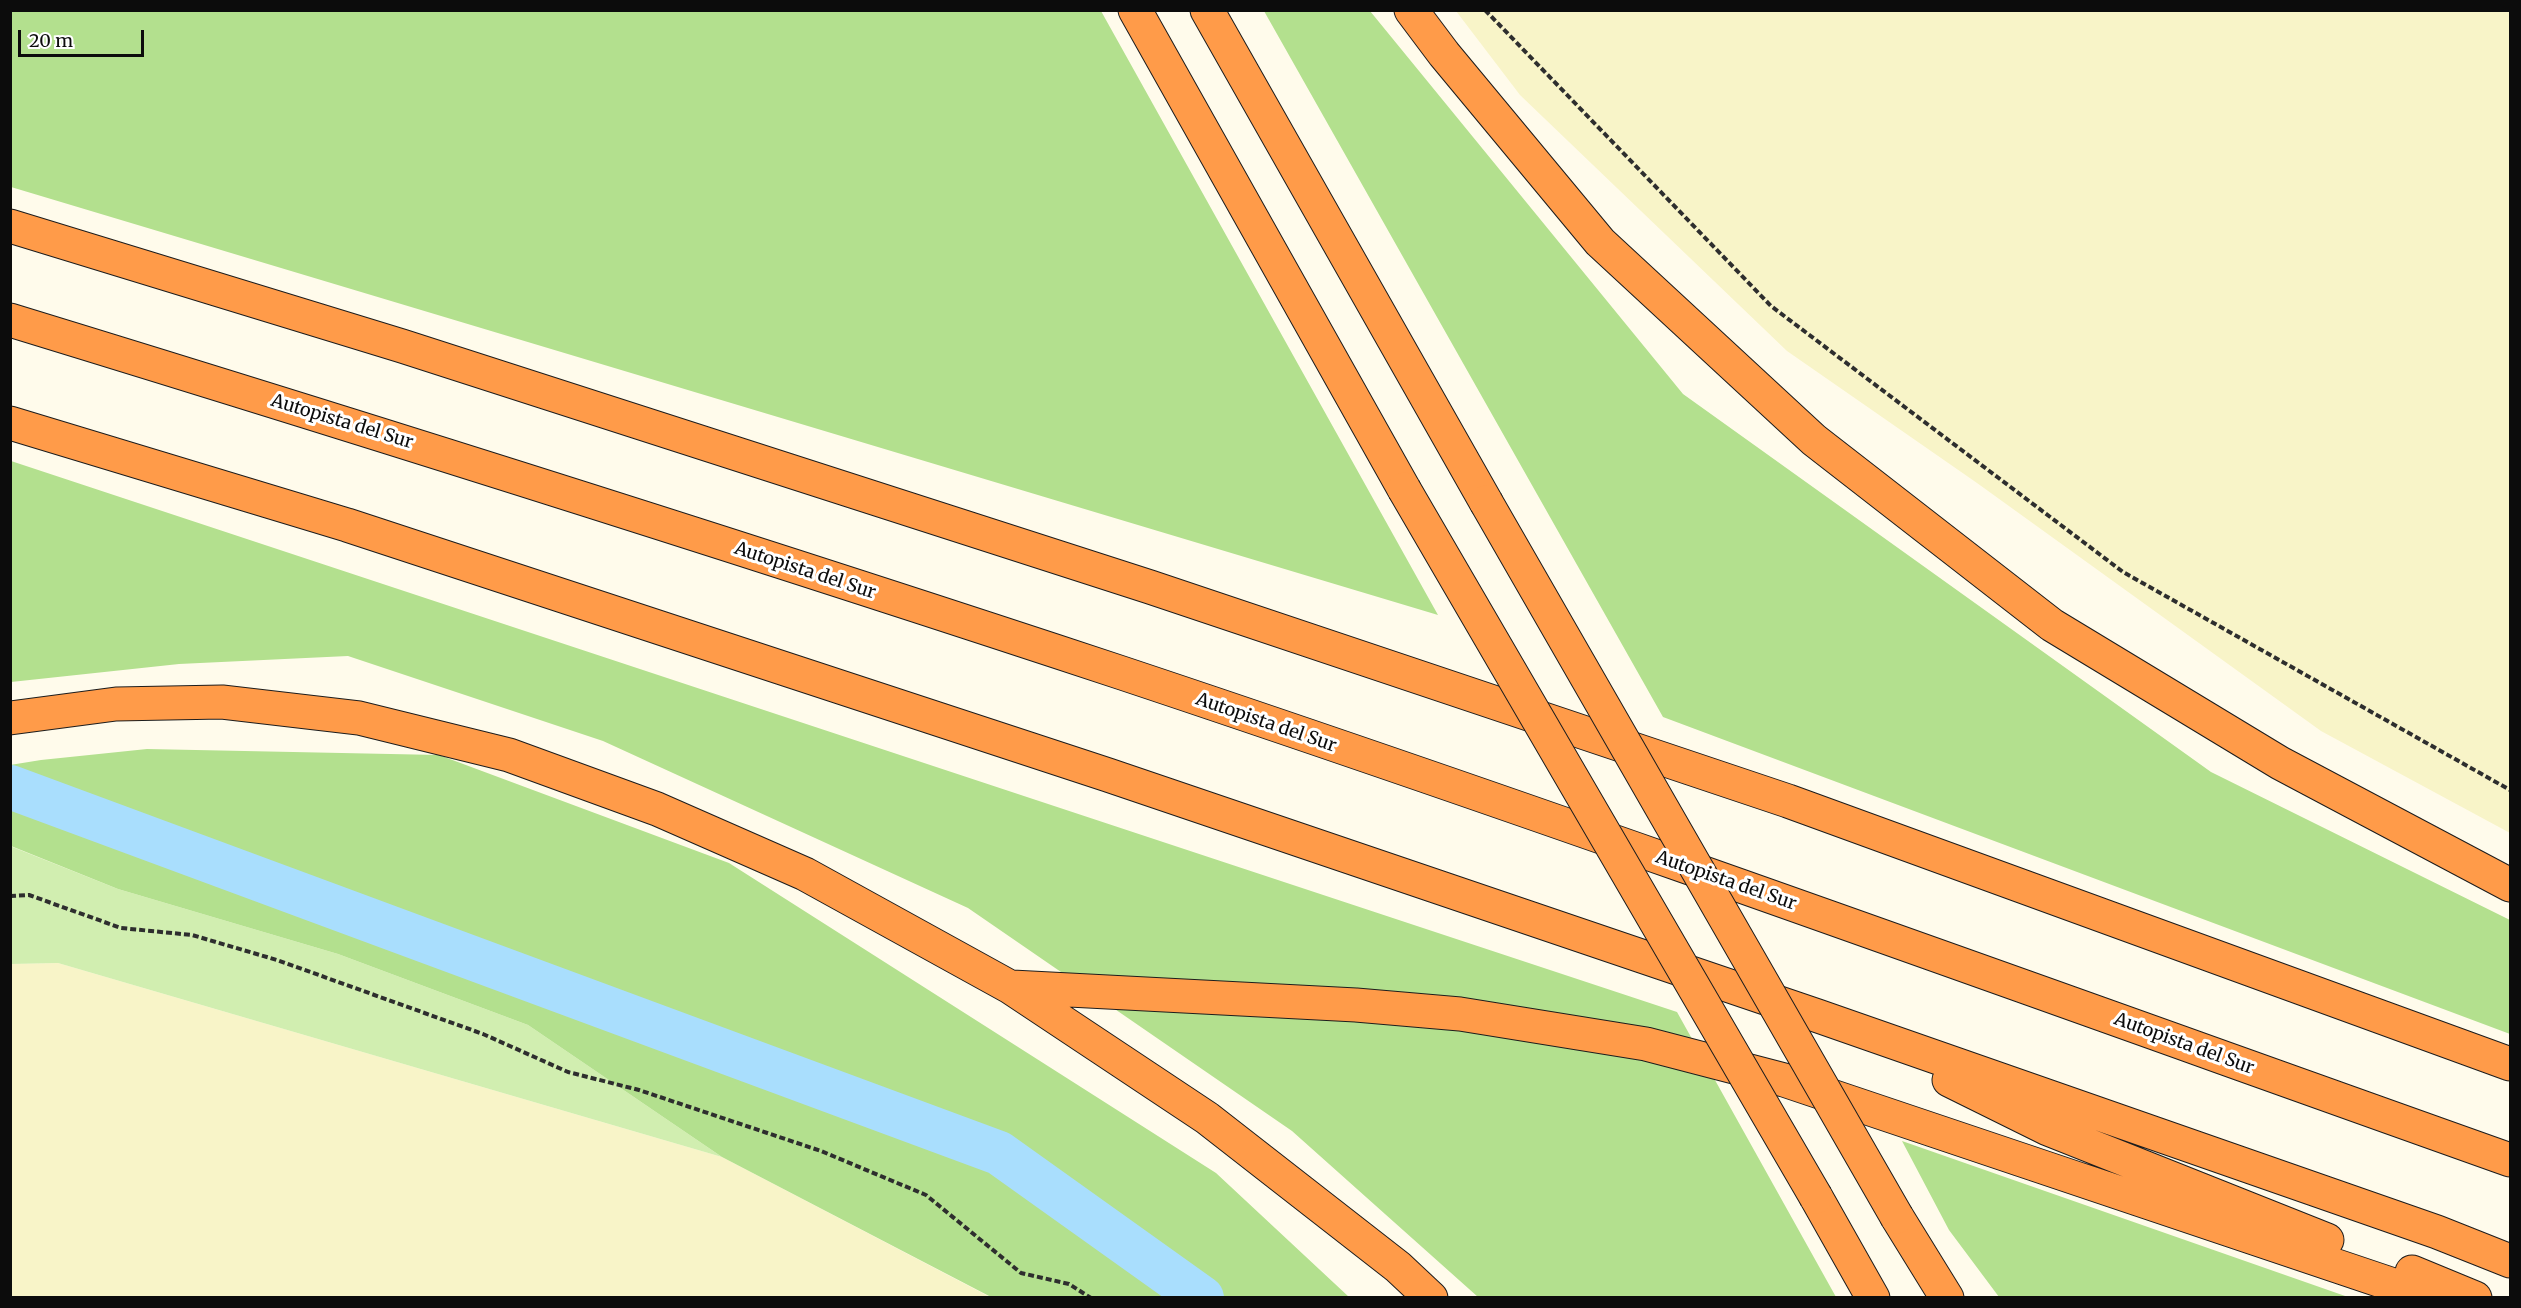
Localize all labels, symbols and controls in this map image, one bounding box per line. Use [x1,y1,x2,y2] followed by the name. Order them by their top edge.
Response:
[21,18,147,56] scale bar
[29,29,73,52] text: 20 m
[268,390,416,454] street label: Autopista del Sur
[732,538,878,604] street label: Autopista del Sur
[1193,689,1339,757] street label: Autopista del Sur
[1653,847,1799,915] street label: Autopista del Sur
[2111,1009,2257,1079] street label: Autopista del Sur

